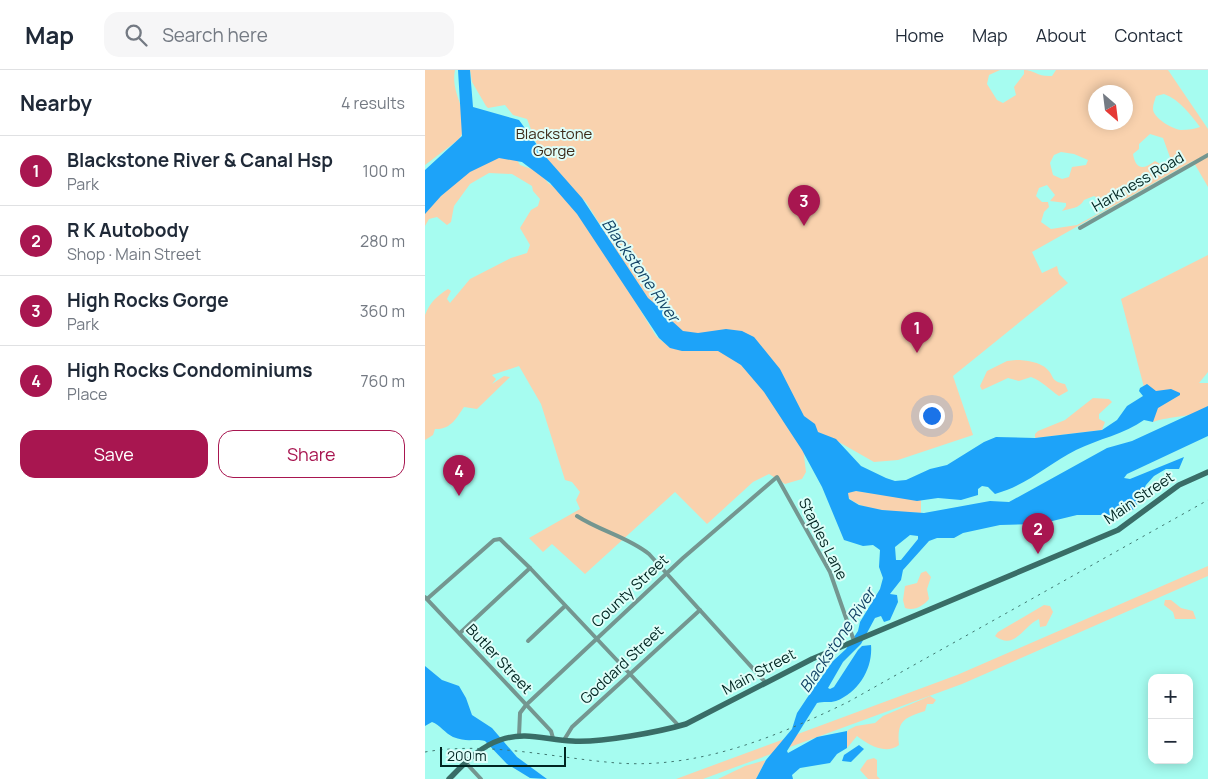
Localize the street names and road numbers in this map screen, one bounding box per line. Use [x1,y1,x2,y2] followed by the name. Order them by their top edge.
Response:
[1088,147,1188,217] street label: Harkness Road
[1100,466,1178,529] street label: Main Street
[794,494,853,583] street label: Staples Lane
[587,549,673,632] street label: County Street
[461,619,537,698] street label: Butler Street
[575,621,668,709] street label: Goddard Street
[718,643,799,700] street label: Main Street

